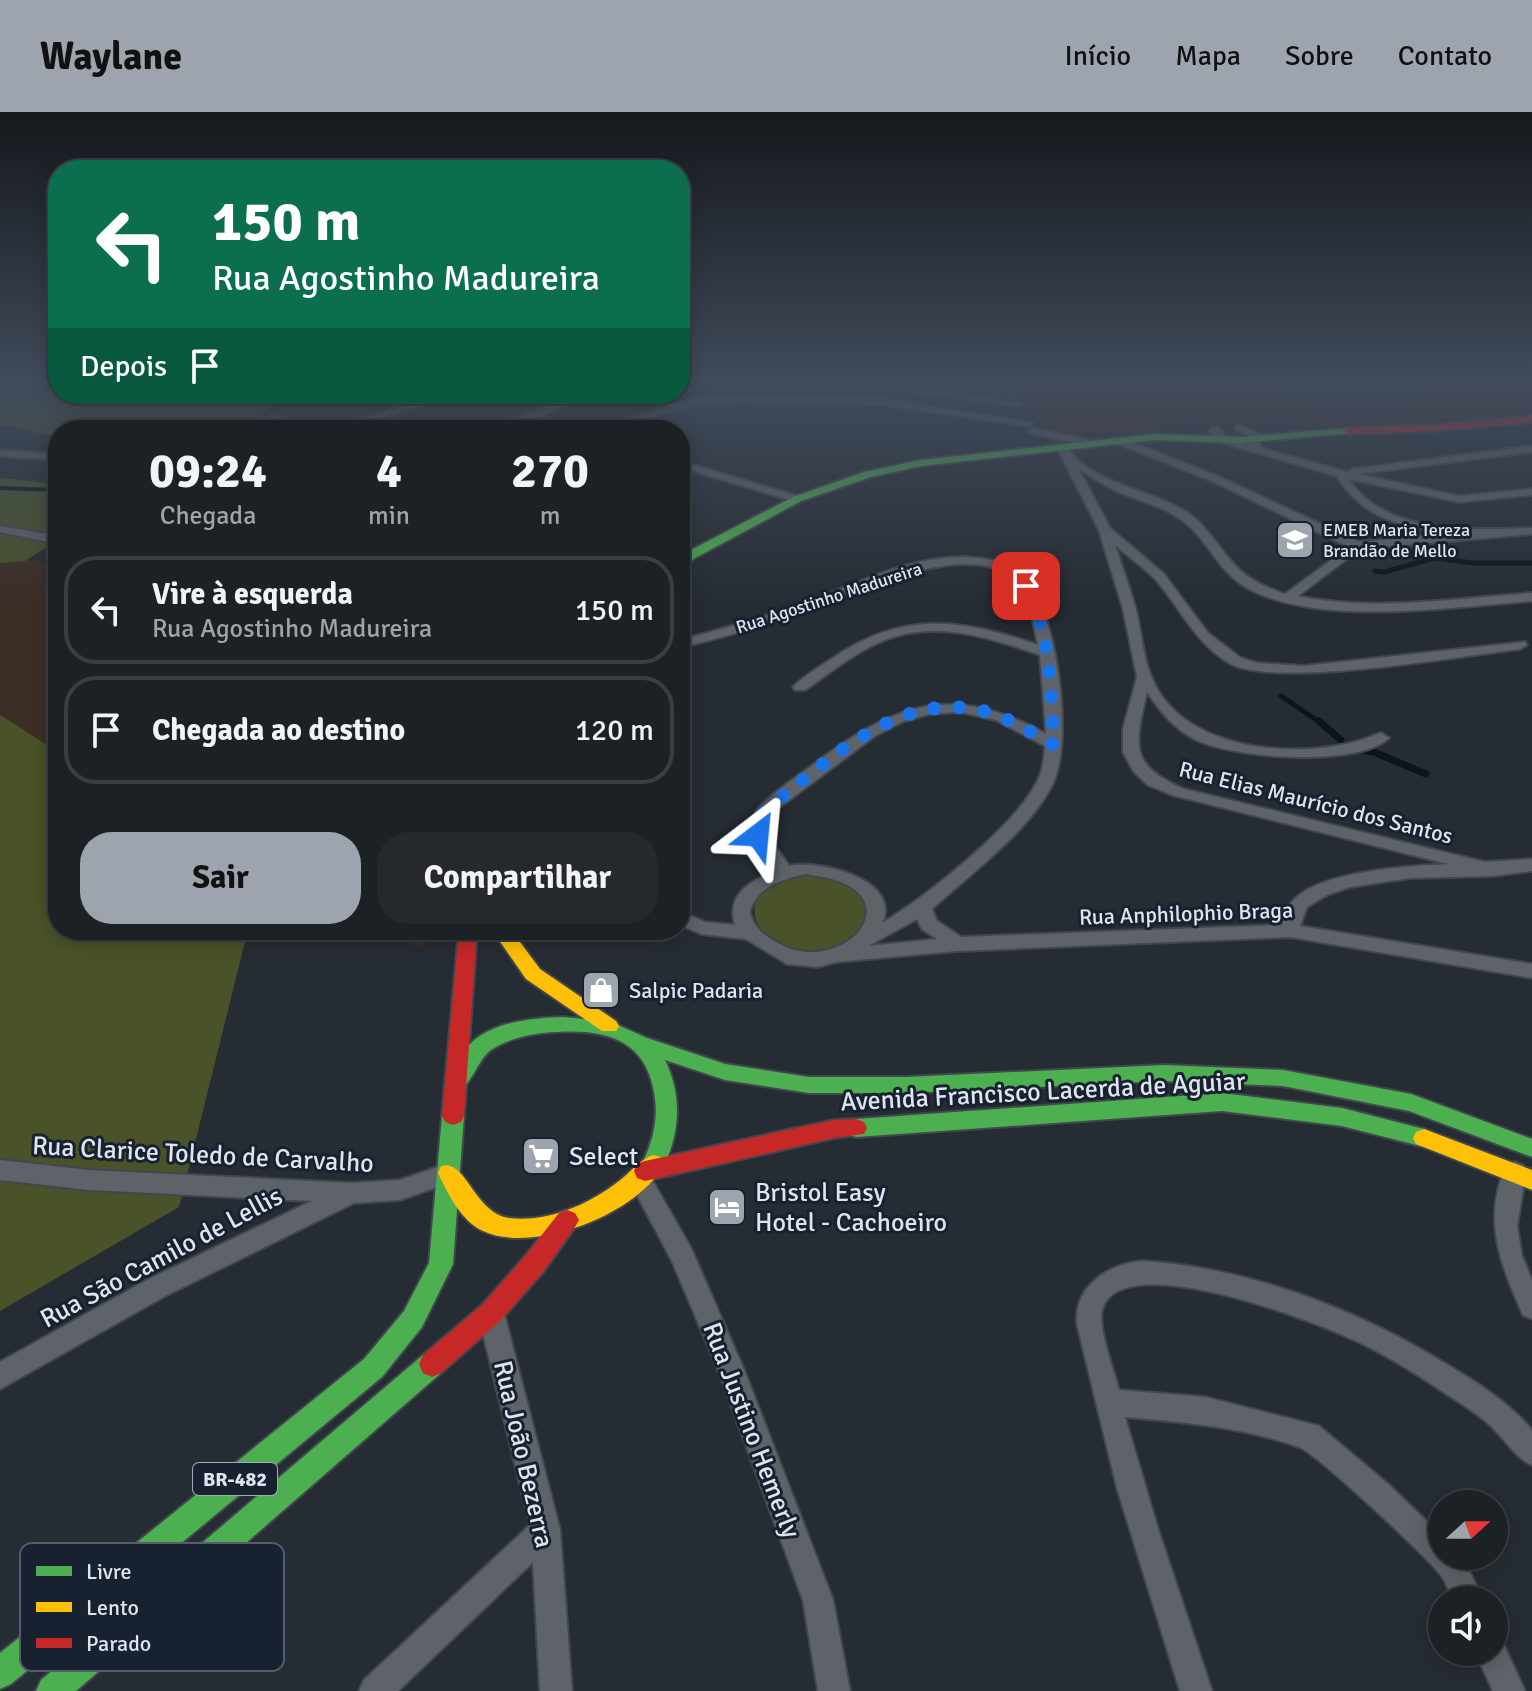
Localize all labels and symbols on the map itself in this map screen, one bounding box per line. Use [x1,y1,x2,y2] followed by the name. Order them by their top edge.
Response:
[1274,519,1316,561] school or university icon: EMEB Maria Tereza Brandão de Mello
[1323,519,1470,562] place label: EMEB Maria Tereza Brandão de Mello
[992,552,1060,620] pin
[733,558,925,638] street label: Rua Agostinho Madureira
[1176,755,1455,850] street label: Rua Elias Maurício dos Santos
[716,793,800,877] position arrow
[1079,896,1293,931] street label: Rua Anphilophio Braga
[580,969,622,1011] shop icon: Salpic Padaria
[629,977,763,1004] place label: Salpic Padaria
[840,1065,1247,1119] street label: Avenida Francisco Lacerda de Aguiar
[31,1130,375,1180] street label: Rua Clarice Toledo de Carvalho
[520,1135,562,1177] supermarket icon: Select
[569,1141,638,1173] place label: Select
[755,1177,947,1239] place label: Bristol Easy Hotel - Cachoeiro
[35,1180,288,1335] street label: Rua São Camilo de Lellis
[706,1186,748,1228] hotel icon: Bristol Easy Hotel - Cachoeiro
[695,1318,807,1543] street label: Rua Justino Hemerly
[486,1358,560,1551] street label: Rua João Bezerra
[193,1463,277,1495] road number: BR-482
[1428,1490,1508,1570] north arrow
[20,1543,284,1671] legend
[86,1558,132,1585] text: Livre
[86,1594,139,1621] text: Lento
[86,1630,151,1657] text: Parado

